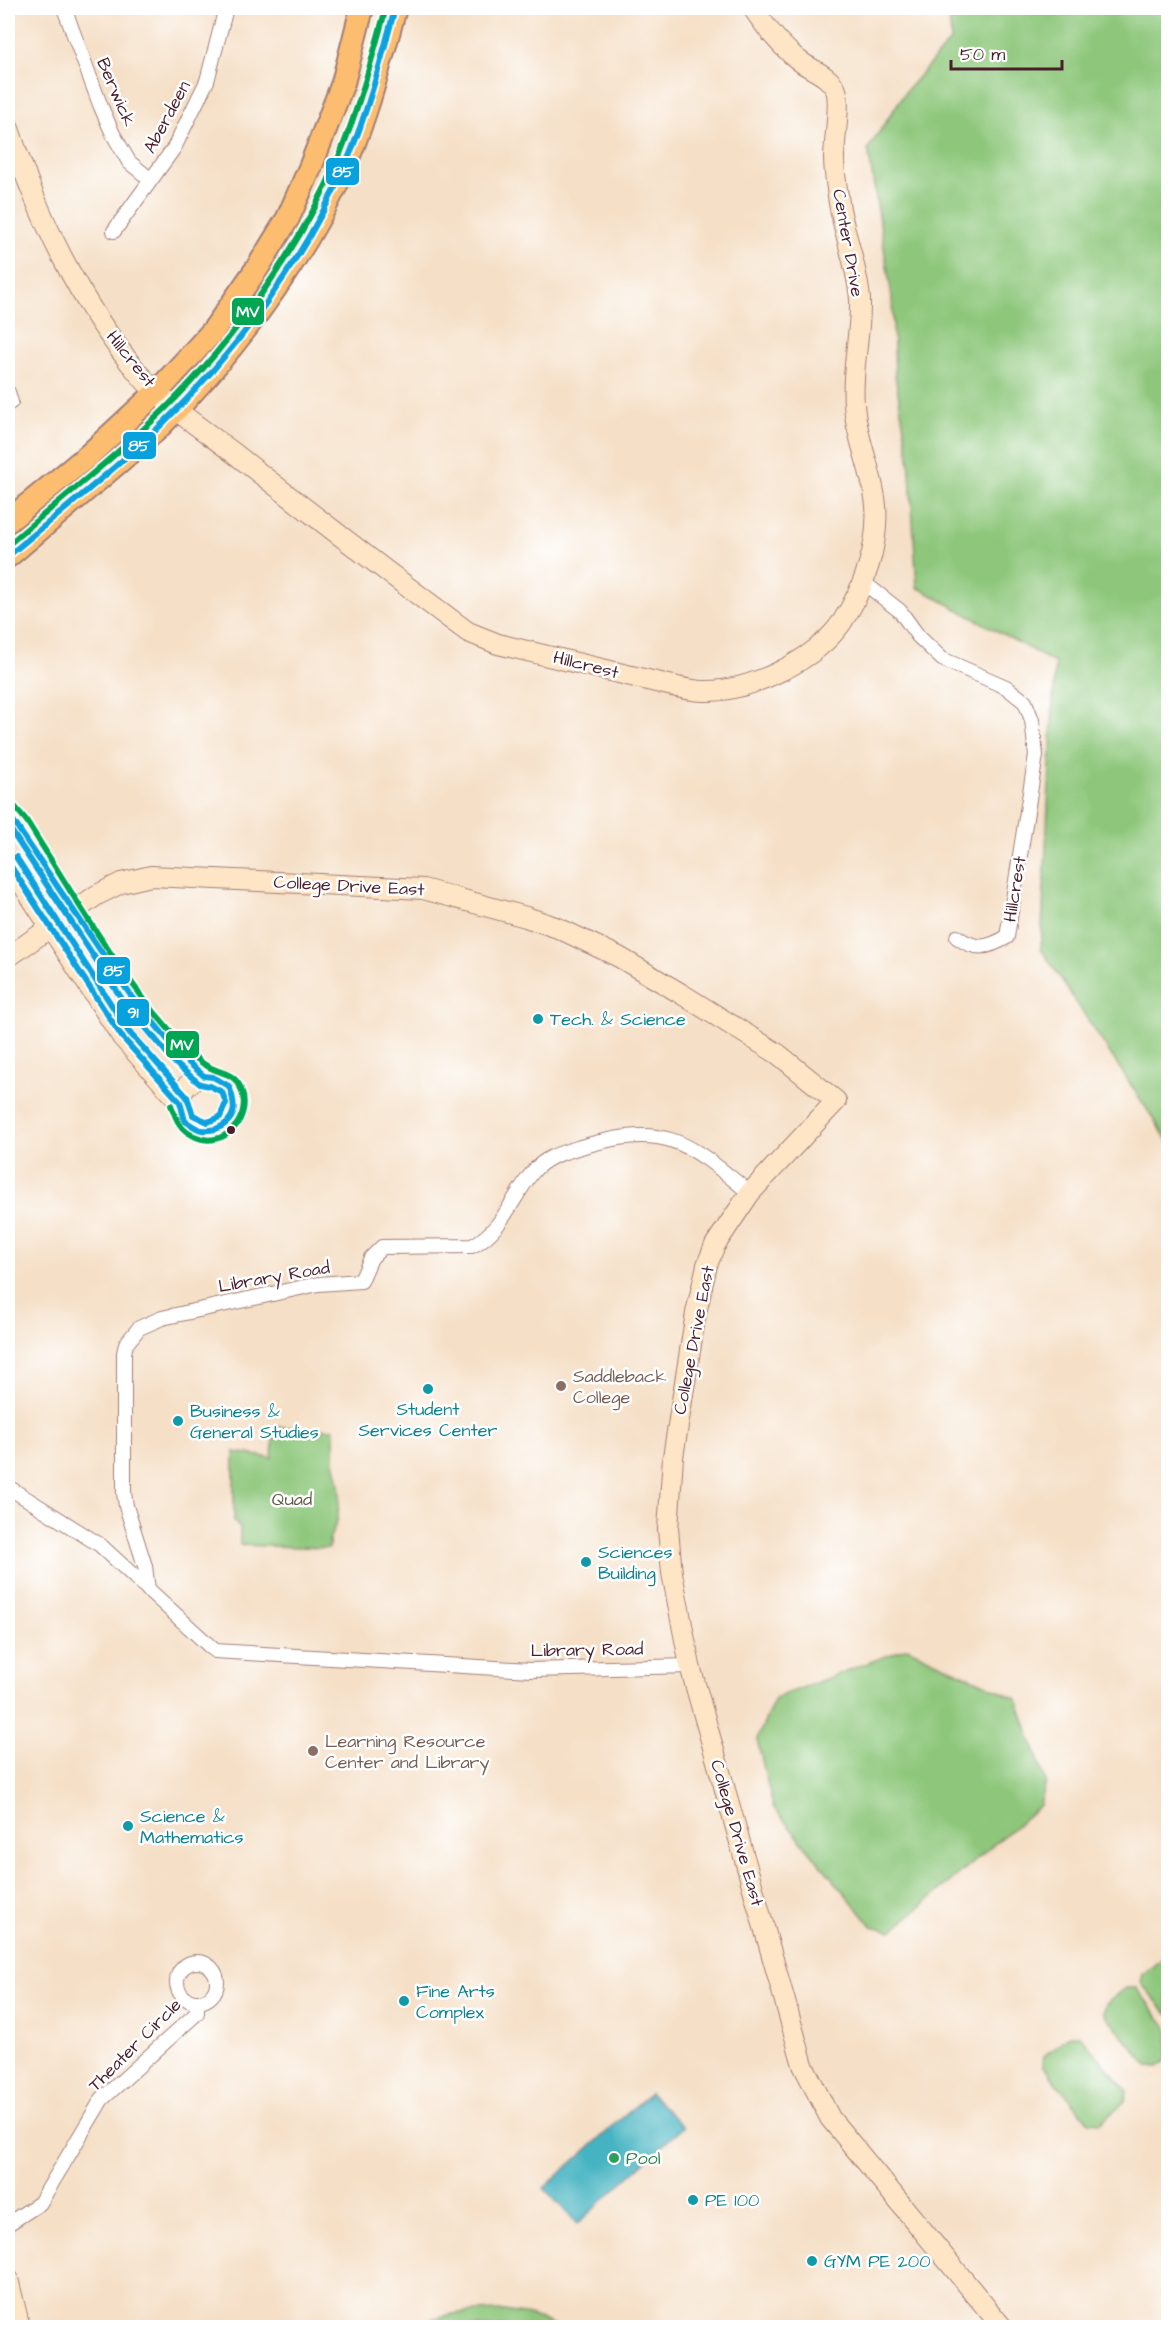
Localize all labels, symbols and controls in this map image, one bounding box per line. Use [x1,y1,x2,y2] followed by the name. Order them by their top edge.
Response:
[951,33,1062,71] scale bar
[960,42,1005,67] text: 50 m
[90,54,142,130] street label: Berwick
[137,76,197,158] street label: Aberdeen
[325,157,360,186] line badge: 85
[332,161,355,183] text: 85
[826,187,870,299] street label: Center Drive
[231,297,265,326] line badge: MV
[236,301,261,323] text: MV
[100,325,162,393] street label: Hillcrest
[122,431,157,460] line badge: 85
[128,435,151,457] text: 85
[551,645,622,685] street label: Hillcrest
[997,853,1033,924] street label: Hillcrest
[273,870,426,903] street label: College Drive East
[96,956,131,985] line badge: 85
[103,960,126,982] text: 85
[116,998,150,1027] line badge: 91
[127,1002,140,1024] text: 91
[550,1007,686,1032] place label: Tech. & Science
[531,1012,545,1026] marker: Tech. & Science
[165,1030,200,1059] line badge: MV
[170,1034,195,1056] text: MV
[225,1124,237,1136] unlabelled marker
[216,1255,332,1300] street label: Library Road
[667,1263,722,1417] street label: College Drive East
[573,1364,666,1411] place label: Saddleback College
[554,1379,568,1393] marker: Saddleback College
[421,1382,435,1396] marker: Student Services Center
[358,1397,498,1443] place label: Student Services Center
[190,1399,319,1445] place label: Business & General Studies
[171,1414,185,1428] marker: Business & General Studies
[272,1487,312,1512] park label: Quad
[598,1540,673,1587] place label: Sciences Building
[579,1555,593,1569] marker: Sciences Building
[530,1637,644,1664] street label: Library Road
[325,1729,490,1776] place label: Learning Resource Center and Library
[306,1744,320,1758] marker: Learning Resource Center and Library
[703,1757,770,1910] street label: College Drive East
[140,1804,244,1850] place label: Science & Mathematics
[121,1819,135,1833] marker: Science & Mathematics
[416,1979,495,2025] place label: Fine Arts Complex
[83,1993,187,2097] street label: Theater Circle
[397,1994,411,2008] marker: Fine Arts Complex
[626,2146,661,2171] place label: Pool
[607,2151,621,2165] marker: Pool
[705,2188,759,2213] place label: PE 100
[686,2193,700,2207] marker: PE 100
[824,2249,931,2274] place label: GYM PE 200
[805,2254,819,2268] marker: GYM PE 200

